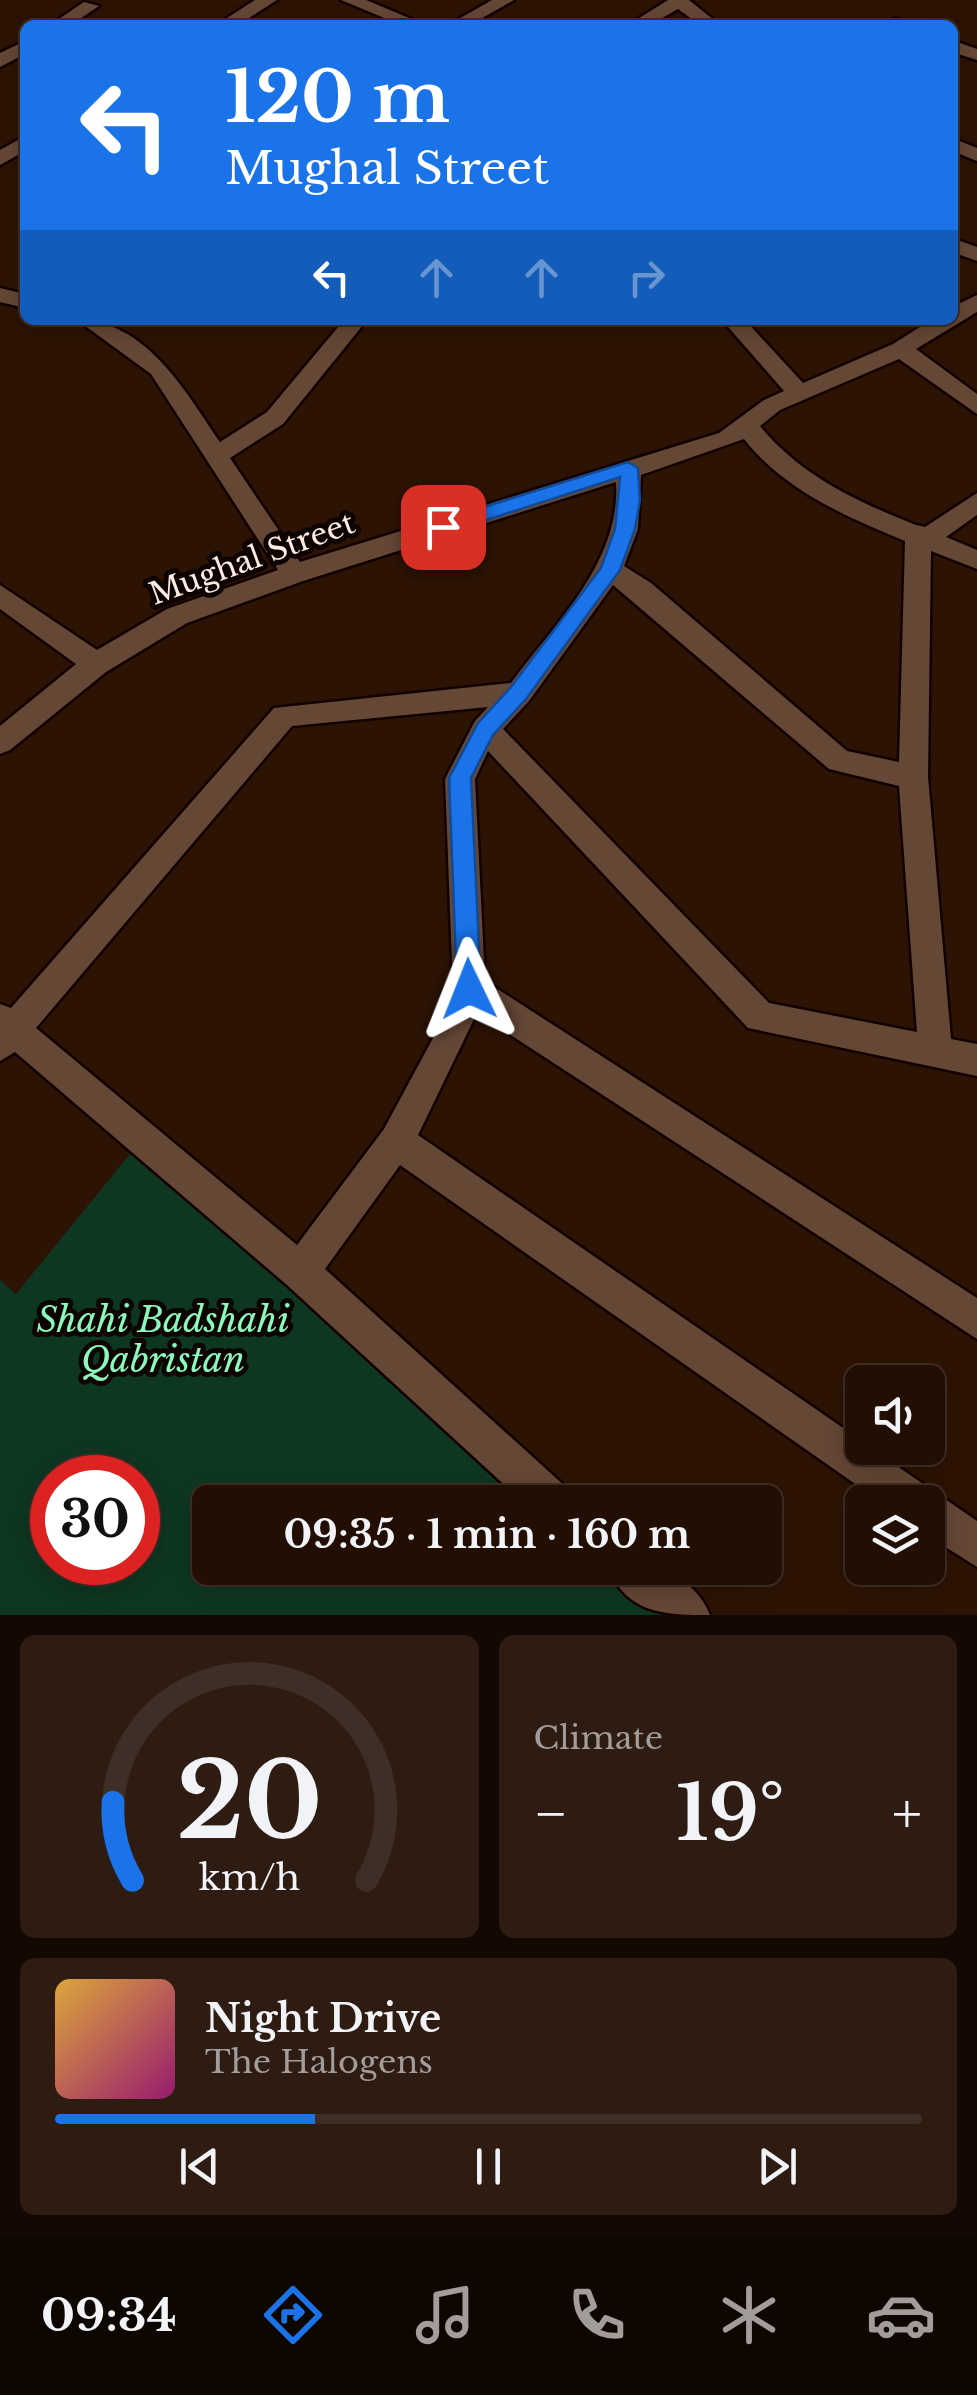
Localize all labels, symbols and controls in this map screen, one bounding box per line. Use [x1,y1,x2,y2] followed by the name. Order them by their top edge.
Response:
[225,54,450,141] text: 120 m
[60,60,190,190] icon: left
[225,140,549,196] text: Mughal Street
[304,250,359,305] icon: left
[409,250,464,305] icon: ahead
[514,250,569,305] icon: ahead
[619,250,674,305] icon: right
[401,485,486,570] pin
[416,500,471,555] icon: arrive
[144,504,360,613] street label: Mughal Street
[417,937,521,1041] position arrow
[37,1298,289,1381] park label: Shahi Badshahi Qabristan
[845,1365,945,1585] map controls
[845,1365,945,1465] button: sound
[30,1455,160,1585] speed limit sign: 30
[845,1485,945,1585] button: layers
[284,1511,690,1558] text: 09:35 · 1 min · 160 m
[534,1718,663,1758] text: Climate
[176,1737,322,1866] text: 20
[676,1767,784,1860] text: 19°
[534,1780,568,1848] text: −
[892,1780,922,1848] text: +
[199,1855,300,1900] text: km/h
[205,1995,441,2042] text: Night Drive
[205,2042,433,2082] text: The Halogens
[172,2139,227,2194] icon: previous
[461,2139,516,2194] icon: pause
[750,2139,805,2194] icon: next
[258,2280,328,2350] icon: directions
[410,2280,480,2350] icon: music
[562,2280,632,2350] icon: phone
[714,2280,784,2350] icon: climate
[866,2280,936,2350] icon: car
[41,2287,177,2343] text: 09:34

